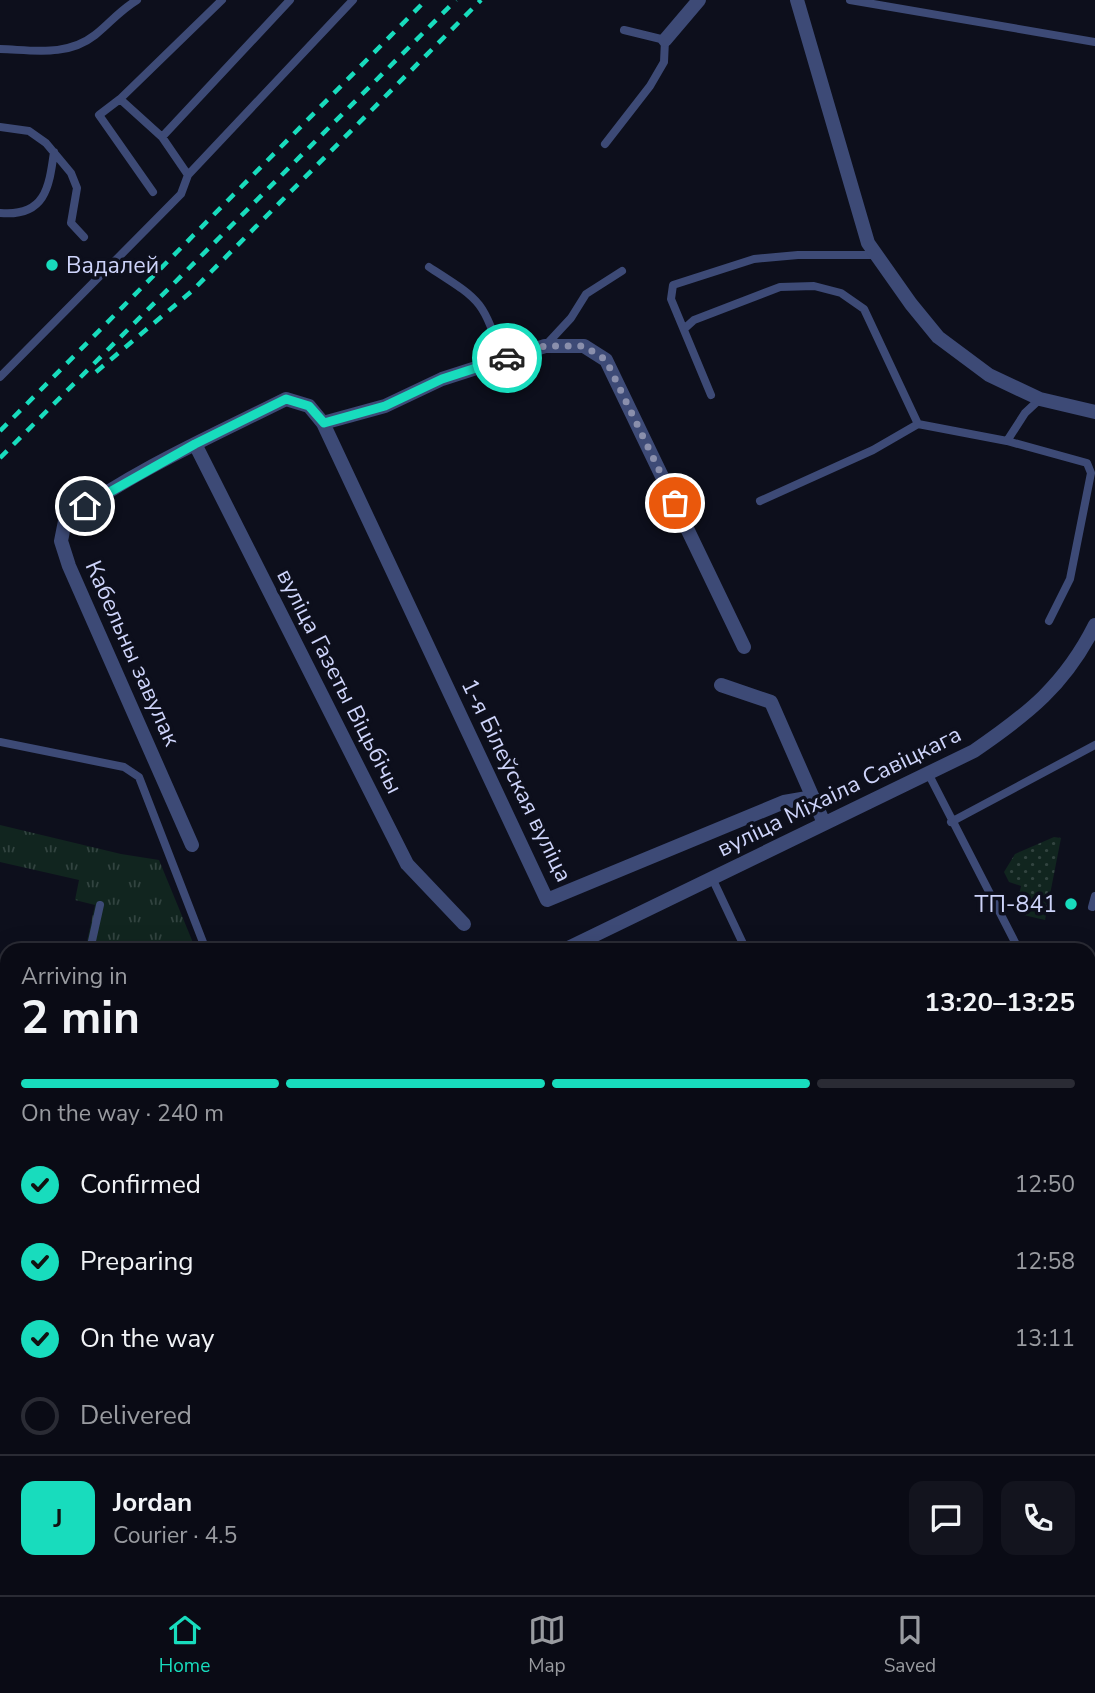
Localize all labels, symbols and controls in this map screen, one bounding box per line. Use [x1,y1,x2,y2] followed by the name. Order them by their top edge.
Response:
[66,250,159,281] place label: Вадалей
[44,257,60,273] marker: Вадалей
[472,323,542,393] courier
[488,339,526,377] icon: car
[645,473,705,533] pin
[55,476,115,536] pin
[656,484,694,522] icon: bag
[66,487,104,525] icon: home
[78,556,188,752] street label: Кабельны завулак
[269,563,410,799] street label: вуліца Газеты Віцьбічы
[454,673,579,887] street label: 1-я Білеўская вуліца
[712,719,967,864] street label: вуліца Міхаіла Савіцкага
[975,889,1057,920] place label: ТП-841
[1063,896,1079,912] marker: ТП-841
[21,961,128,992] text: Arriving in
[924,985,1075,1020] text: 13:20–13:25
[21,986,140,1049] text: 2 min
[21,1098,224,1129] text: On the way · 240 m
[21,1166,59,1204] icon: check
[80,1167,201,1202] text: Confirmed
[1015,1169,1075,1200] text: 12:50
[21,1243,59,1281] icon: check
[80,1244,193,1279] text: Preparing
[1015,1246,1075,1277] text: 12:58
[21,1320,59,1358] icon: check
[80,1321,214,1356] text: On the way
[1015,1323,1075,1354] text: 13:11
[80,1398,192,1433] text: Delivered
[909,1481,983,1555] button: chat
[1001,1481,1075,1555] button: phone
[113,1485,192,1520] text: Jordan
[53,1501,63,1536] text: J
[113,1520,237,1551] text: Courier · 4.5
[159,1611,210,1679] tab: Home
[528,1611,566,1679] tab: Map
[884,1611,936,1679] tab: Saved

